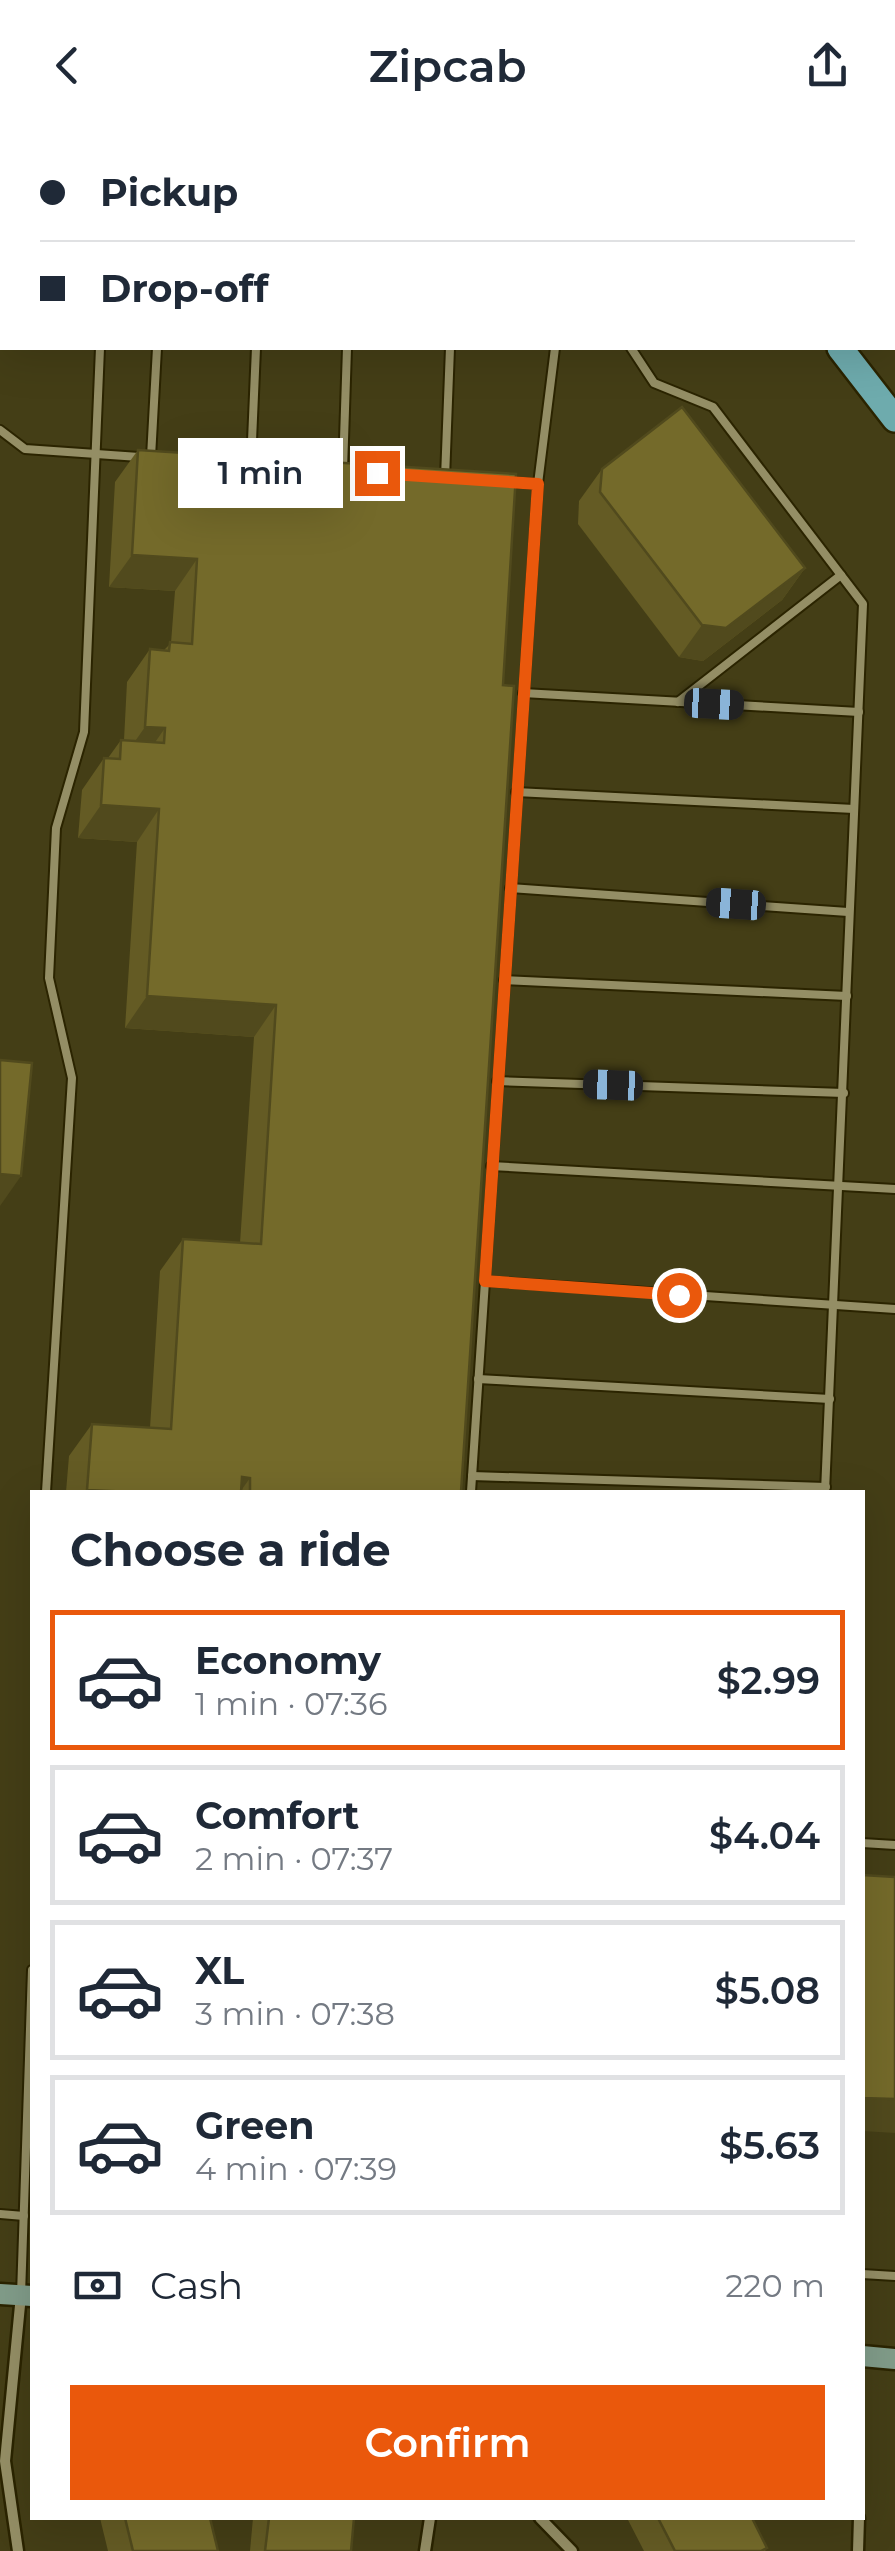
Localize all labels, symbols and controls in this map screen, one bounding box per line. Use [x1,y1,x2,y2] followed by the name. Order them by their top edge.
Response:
[40,38,95,93] icon: back
[368,38,527,93] text: Zipcab
[800,38,855,93] icon: share
[100,169,238,216] text: Pickup
[100,265,269,312] text: Drop-off
[177,438,342,508] callout: 1 min
[355,451,400,496] route end
[218,453,303,492] text: 1 min
[683,687,745,721] car
[705,887,767,921] car
[582,1069,644,1101] car
[657,1273,702,1318] route start
[70,1522,391,1577] text: Choose a ride
[75,1635,165,1725] icon: car
[195,1637,381,1684] text: Economy
[717,1657,820,1704] text: $2.99
[195,1684,387,1723] text: 1 min · 07:36
[75,1790,165,1880] icon: car
[195,1792,359,1839] text: Comfort
[709,1812,820,1859] text: $4.04
[195,1839,393,1878] text: 2 min · 07:37
[75,1945,165,2035] icon: car
[195,1947,244,1994] text: XL
[715,1967,820,2014] text: $5.08
[195,1994,395,2033] text: 3 min · 07:38
[75,2100,165,2190] icon: car
[195,2102,315,2149] text: Green
[719,2122,820,2169] text: $5.63
[195,2149,397,2188] text: 4 min · 07:39
[70,2258,125,2313] icon: cash
[150,2262,243,2309] text: Cash
[725,2266,825,2305] text: 220 m
[70,2385,825,2500] button: Confirm

